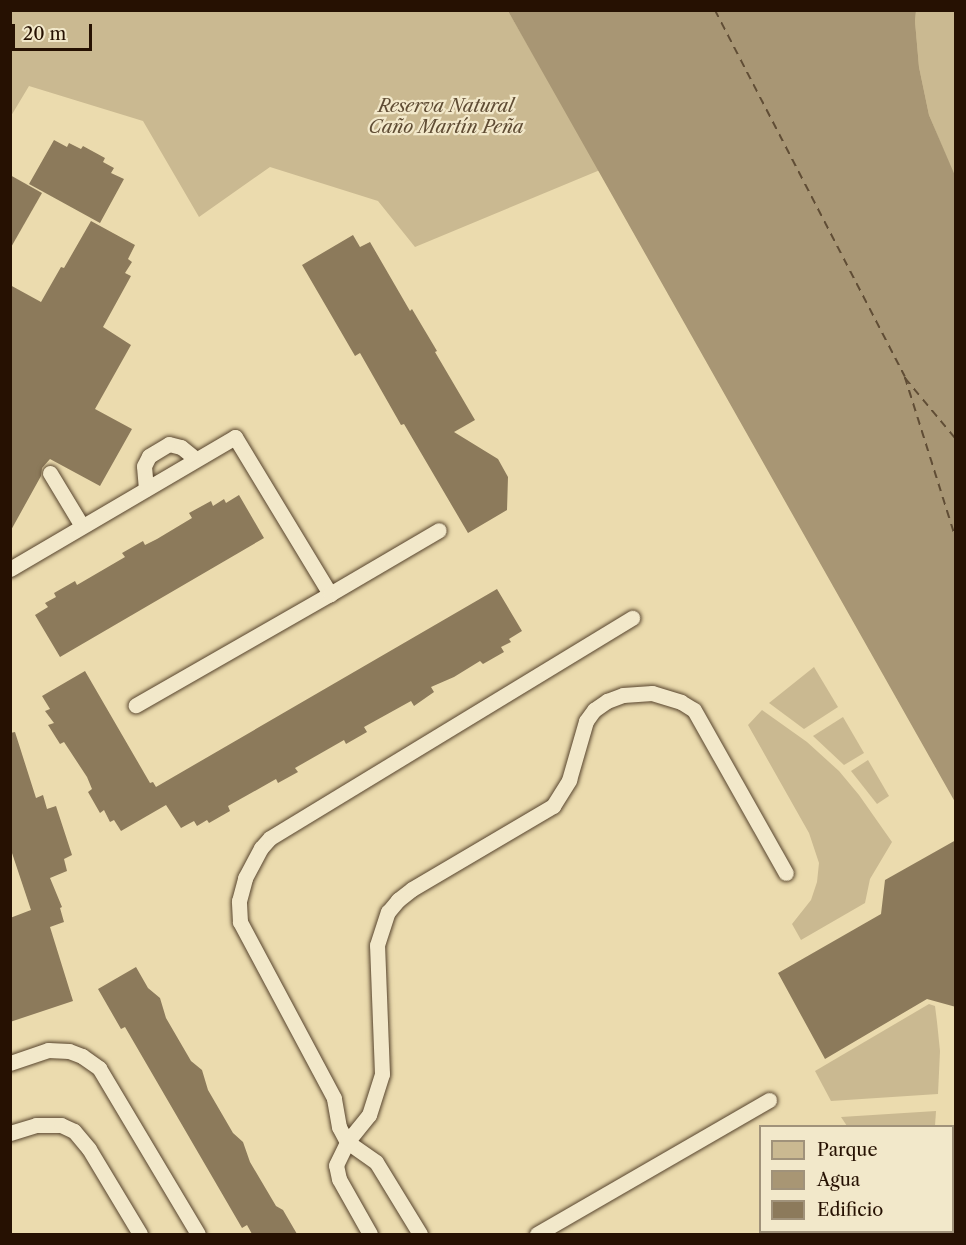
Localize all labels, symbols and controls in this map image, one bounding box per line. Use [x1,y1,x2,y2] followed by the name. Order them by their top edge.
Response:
[15,12,94,50] scale bar
[23,23,66,45] text: 20 m
[369,96,523,138] park label: Reserva Natural Caño Martín Peña
[759,1125,954,1233] legend
[817,1139,878,1161] text: Parque
[817,1169,860,1191] text: Agua
[817,1199,883,1221] text: Edificio

